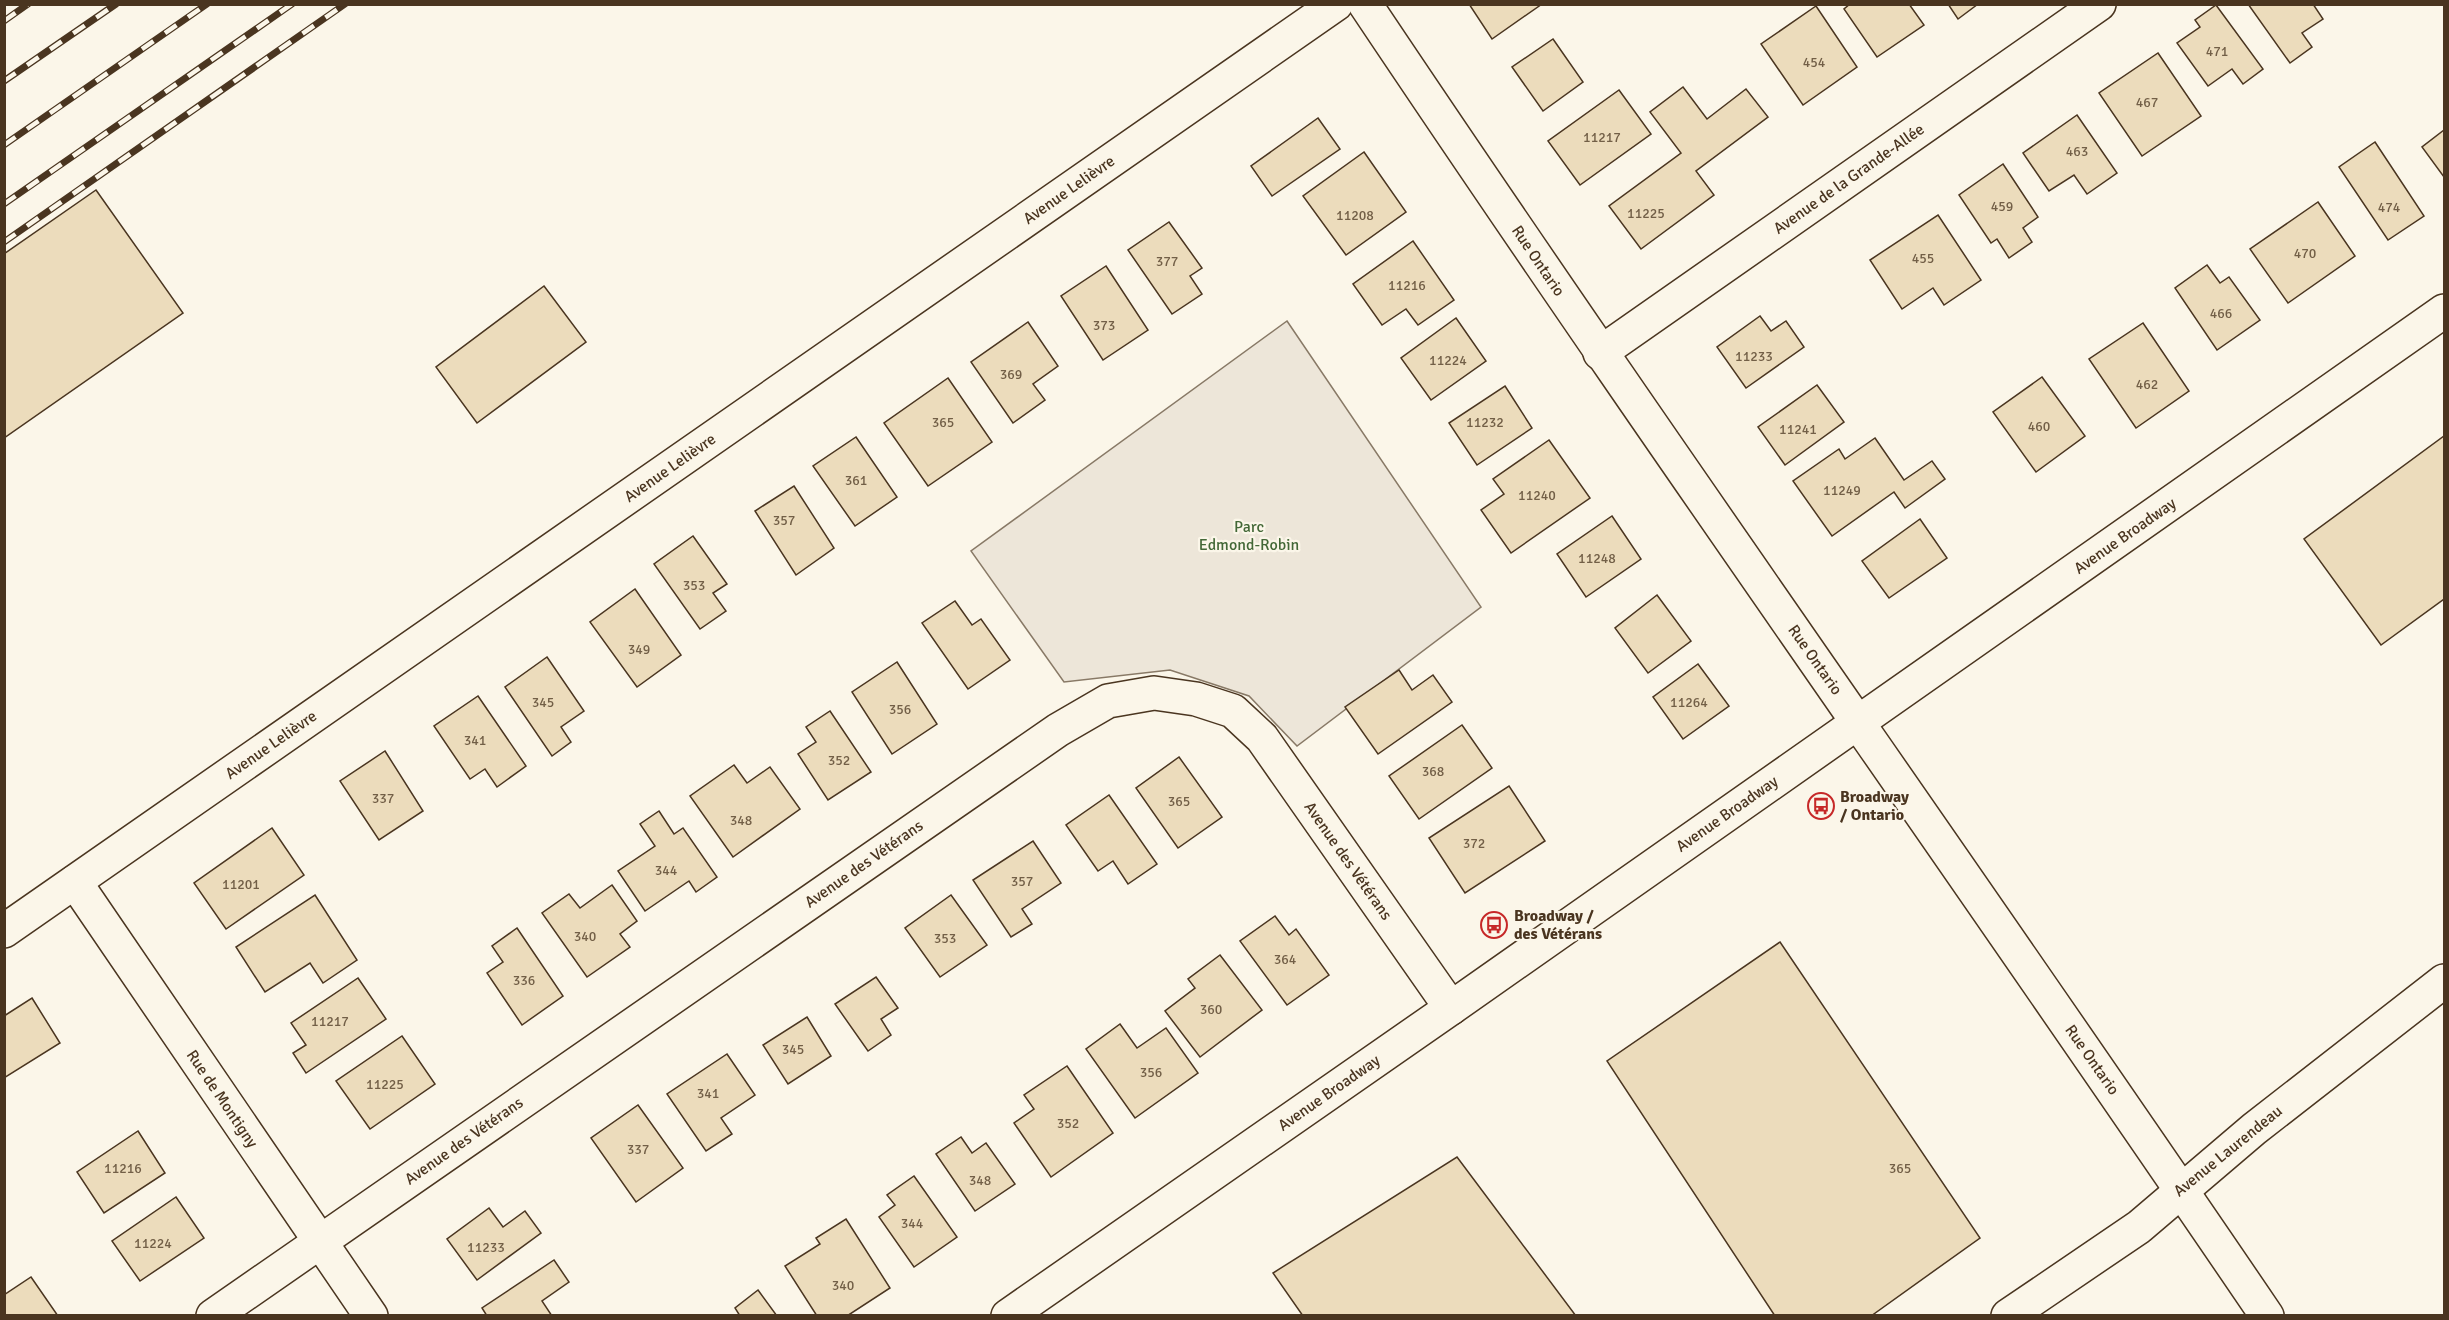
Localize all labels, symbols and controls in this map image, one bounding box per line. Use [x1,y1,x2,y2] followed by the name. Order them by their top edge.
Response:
[2206,43,2228,60] house number: 471
[1803,54,1826,71] house number: 454
[2136,94,2158,111] house number: 467
[1770,119,1928,239] street label: Avenue de la Grande-Allée
[1583,129,1621,146] house number: 11217
[2066,143,2088,160] house number: 463
[1019,151,1119,229] street label: Avenue Lelièvre
[1991,198,2013,215] house number: 459
[2378,199,2401,216] house number: 474
[1627,205,1665,222] house number: 11225
[1336,207,1374,224] house number: 11208
[1507,222,1569,300] street label: Rue Ontario
[2294,245,2316,262] house number: 470
[1912,250,1934,267] house number: 455
[1156,253,1178,270] house number: 377
[1388,277,1426,294] house number: 11216
[2210,305,2232,322] house number: 466
[1093,317,1115,334] house number: 373
[1735,348,1773,365] house number: 11233
[1429,352,1467,369] house number: 11224
[1000,366,1022,383] house number: 369
[2136,376,2158,393] house number: 462
[932,414,954,431] house number: 365
[1466,414,1504,431] house number: 11232
[2028,418,2050,435] house number: 460
[1779,421,1817,438] house number: 11241
[620,429,720,507] street label: Avenue Lelièvre
[845,472,867,489] house number: 361
[1823,482,1861,499] house number: 11249
[1518,487,1556,504] house number: 11240
[2070,493,2180,579] street label: Avenue Broadway
[773,512,795,529] house number: 357
[1199,517,1299,555] park label: Parc Edmond-Robin
[1578,550,1616,567] house number: 11248
[683,577,705,594] house number: 353
[1783,621,1847,699] street label: Rue Ontario
[628,641,650,658] house number: 349
[532,694,554,711] house number: 345
[1670,694,1708,711] house number: 11264
[889,701,911,718] house number: 356
[221,706,321,784] street label: Avenue Lelièvre
[464,732,486,749] house number: 341
[828,752,850,769] house number: 352
[1422,763,1444,780] house number: 368
[1672,771,1782,857] street label: Avenue Broadway
[1840,787,1909,825] place label: Broadway / Ontario
[372,790,394,807] house number: 337
[1806,791,1836,821] bus stop icon: Broadway / Ontario
[1168,793,1190,810] house number: 365
[1300,798,1396,924] street label: Avenue des Vétérans
[730,812,752,829] house number: 348
[801,816,927,912] street label: Avenue des Vétérans
[1463,835,1485,852] house number: 372
[655,862,678,879] house number: 344
[1011,873,1033,890] house number: 357
[222,876,260,893] house number: 11201
[1514,906,1602,944] place label: Broadway / des Vétérans
[1479,910,1509,940] bus stop icon: Broadway / des Vétérans
[574,928,596,945] house number: 340
[934,930,956,947] house number: 353
[1274,951,1297,968] house number: 364
[513,972,535,989] house number: 336
[1200,1001,1222,1018] house number: 360
[311,1013,349,1030] house number: 11217
[2060,1021,2124,1099] street label: Rue Ontario
[782,1041,804,1058] house number: 345
[182,1046,262,1152] street label: Rue de Montigny
[1274,1050,1384,1136] street label: Avenue Broadway
[1140,1064,1162,1081] house number: 356
[366,1076,404,1093] house number: 11225
[697,1085,719,1102] house number: 341
[401,1093,527,1189] street label: Avenue des Vétérans
[2170,1101,2286,1201] street label: Avenue Laurendeau
[1057,1115,1079,1132] house number: 352
[627,1141,649,1158] house number: 337
[104,1160,142,1177] house number: 11216
[1889,1160,1911,1177] house number: 365
[969,1172,991,1189] house number: 348
[901,1215,924,1232] house number: 344
[134,1235,172,1252] house number: 11224
[467,1239,505,1256] house number: 11233
[832,1277,854,1294] house number: 340

